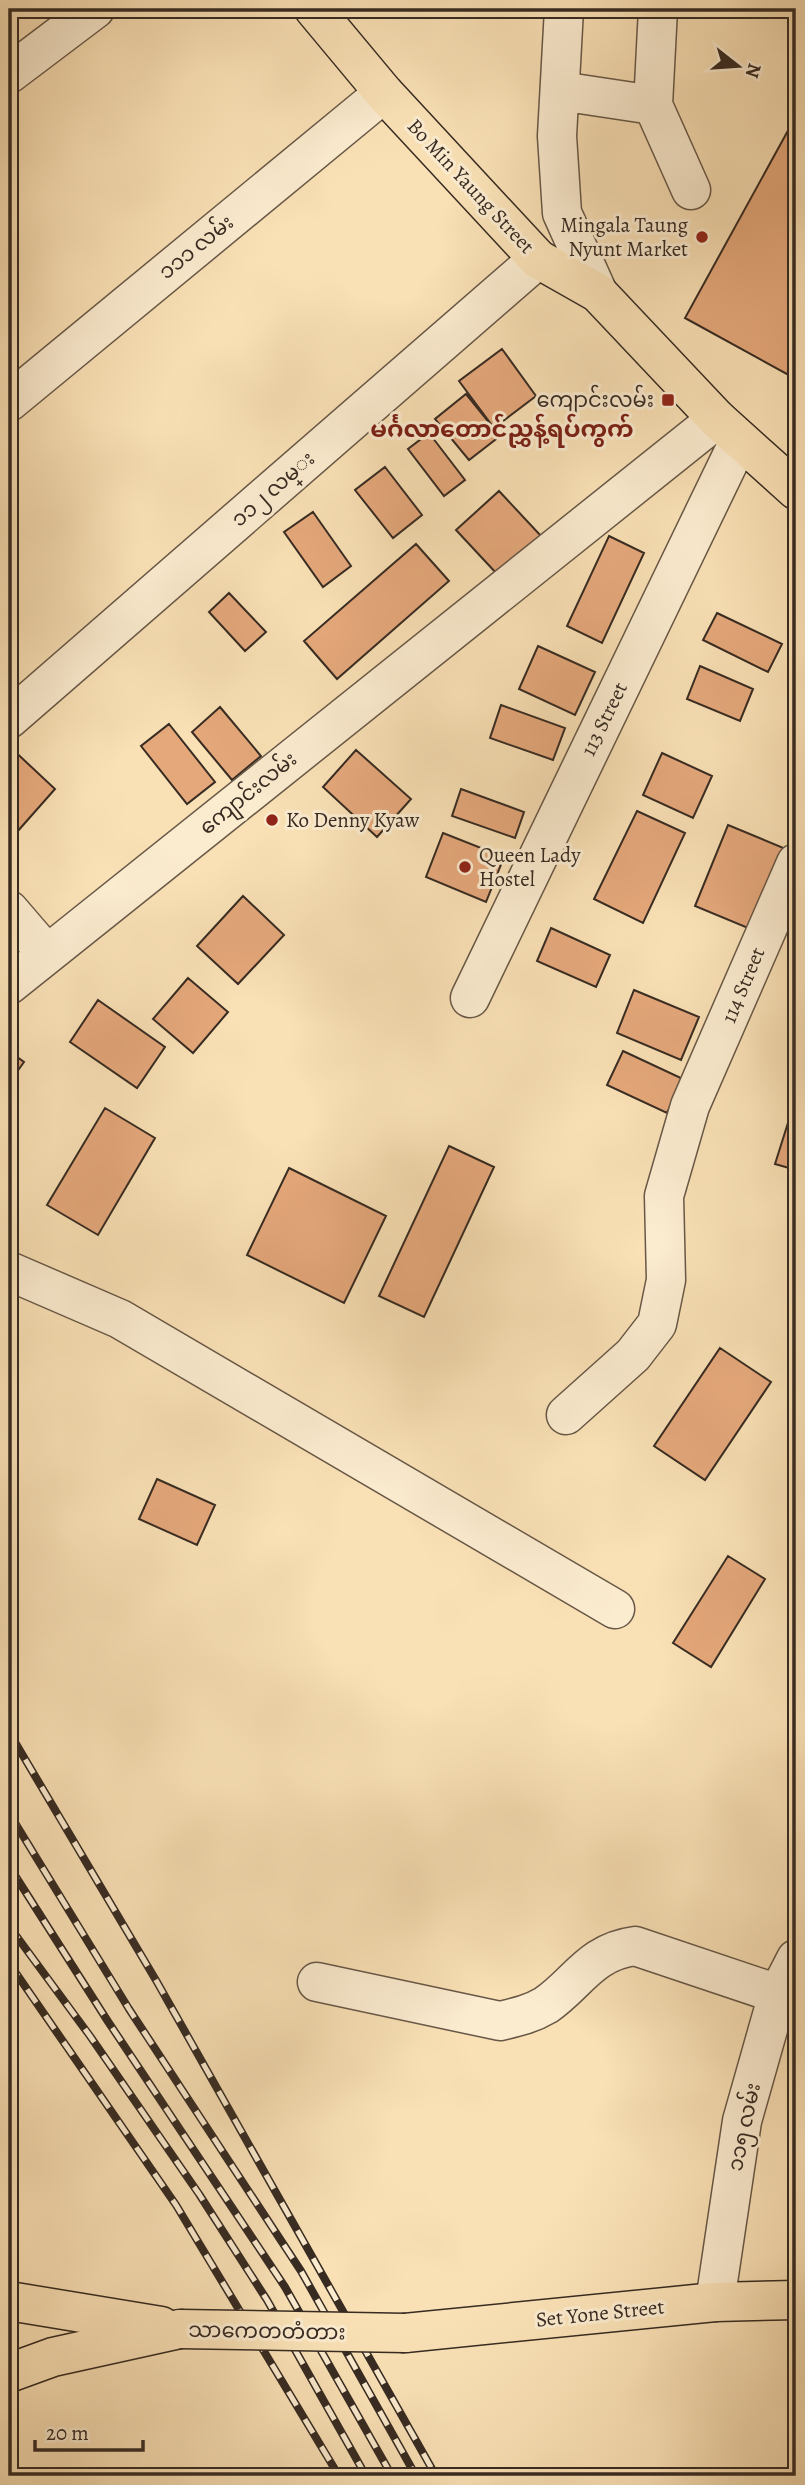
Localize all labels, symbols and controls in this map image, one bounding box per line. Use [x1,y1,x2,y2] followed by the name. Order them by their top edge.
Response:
[704,32,774,102] north arrow
[739,60,768,81] text: N
[401,112,541,260] street label: Bo Min Yaung Street
[152,207,239,286] street label: ၁၁၁ လမ်း
[560,211,688,263] place label: Mingala Taung Nyunt Market
[694,229,710,245] marker: Mingala Taung Nyunt Market
[536,384,654,418] place label: ကျောင်းလမ်း
[660,392,676,408] marker: ကျောင်းလမ်း
[370,413,634,448] district label: မင်္ဂလာတောင်ညွှန့်ရပ်ကွက်
[225,445,323,535] street label: ၁၁၂ လမ္း
[574,677,634,761] street label: 113 Street
[192,744,305,844] street label: ကျောင်းလမ်း
[286,806,419,834] place label: Ko Denny Kyaw
[264,812,280,828] marker: Ko Denny Kyaw
[479,841,581,893] place label: Queen Lady Hostel
[457,859,473,875] marker: Queen Lady Hostel
[715,943,771,1027] street label: 114 Street
[719,2080,770,2174] street label: ၁၁၅ လမ်း
[534,2292,666,2334] street label: Set Yone Street
[188,2316,346,2346] street label: သာကေတတံတား
[35,2408,144,2452] scale bar
[46,2419,89,2447] text: 20 m

